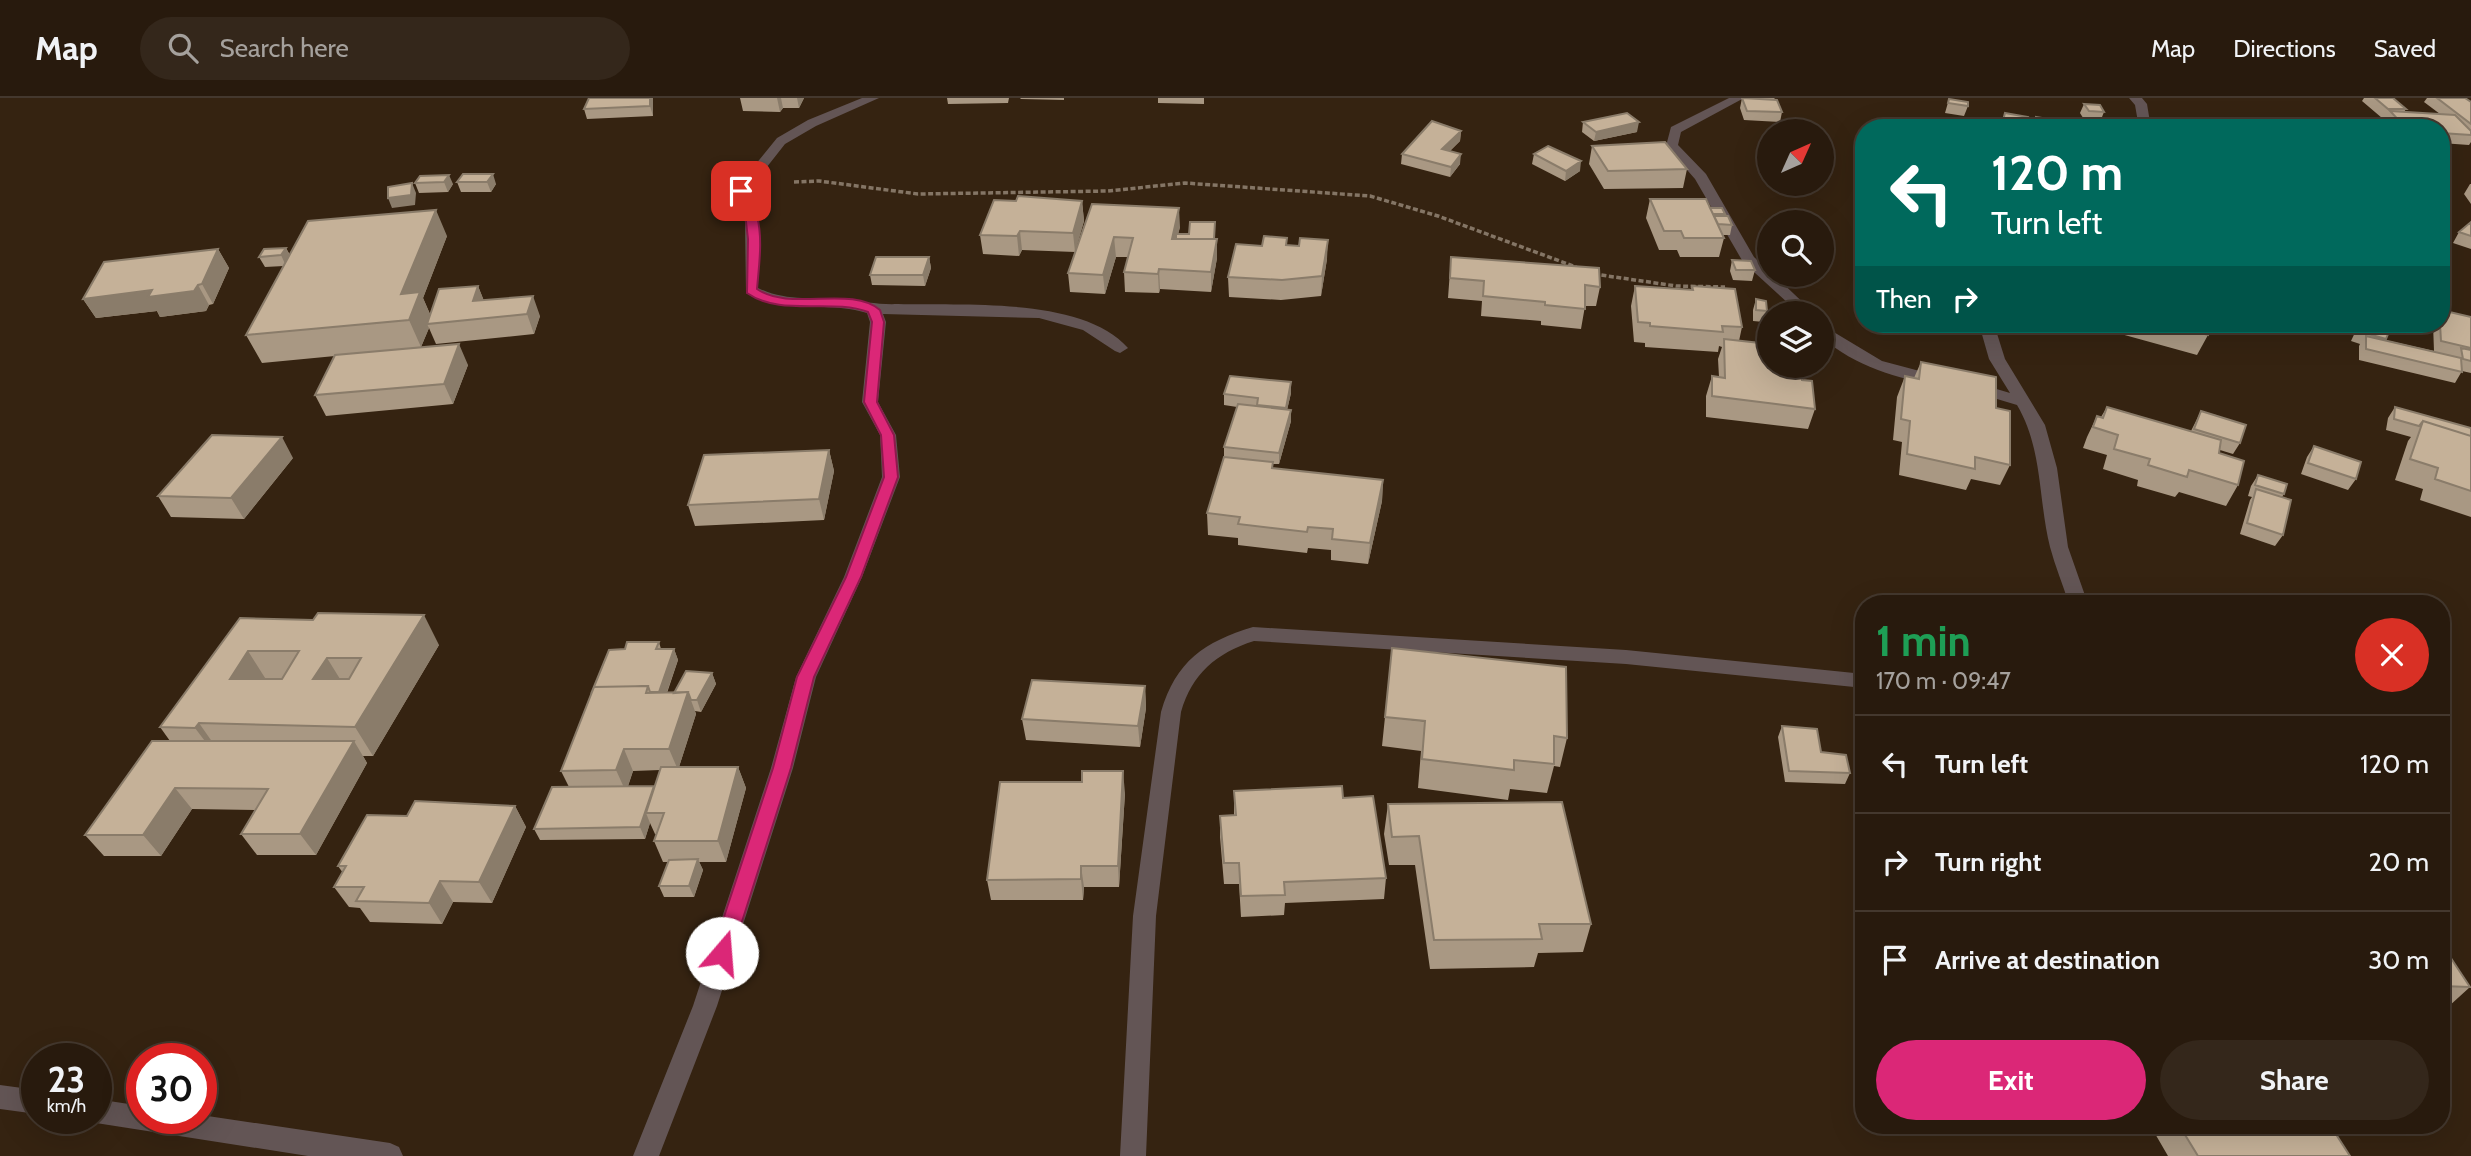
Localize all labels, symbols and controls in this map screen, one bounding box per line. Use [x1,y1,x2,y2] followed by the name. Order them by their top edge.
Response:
[140,17,630,80] search box
[35,28,98,68] text: Map
[164,29,202,67] icon: search
[220,32,349,64] text: Search here
[2151,34,2195,63] text: Map
[2233,34,2336,63] text: Directions
[2374,34,2436,63] text: Saved
[1757,119,1834,196] north arrow
[1757,119,1834,378] map controls
[1991,143,2123,202] text: 120 m
[1876,147,1967,238] icon: left
[711,161,771,221] pin
[722,172,760,210] icon: arrive
[1991,203,2102,242] text: Turn left
[1757,210,1834,287] button: search
[1946,280,1984,318] icon: right
[1876,283,1932,315] text: Then
[1757,301,1834,378] button: layers
[1876,615,1971,667] text: 1 min
[2355,618,2429,692] button: close
[1876,667,2011,695] text: 170 m · 09:47
[1876,745,1914,783] icon: left
[1935,748,2028,780] text: Turn left
[2360,748,2429,780] text: 120 m
[1876,843,1914,881] icon: right
[1935,846,2041,878] text: Turn right
[2369,846,2429,878] text: 20 m
[685,916,759,990] position arrow
[1876,941,1914,979] icon: arrive
[1935,944,2160,976] text: Arrive at destination
[2368,944,2429,976] text: 30 m
[1876,1040,2146,1120] button: Exit
[2160,1040,2429,1120] button: Share
[126,1043,217,1134] speed limit sign: 30
[48,1058,85,1101] text: 23
[47,1095,86,1117] text: km/h

